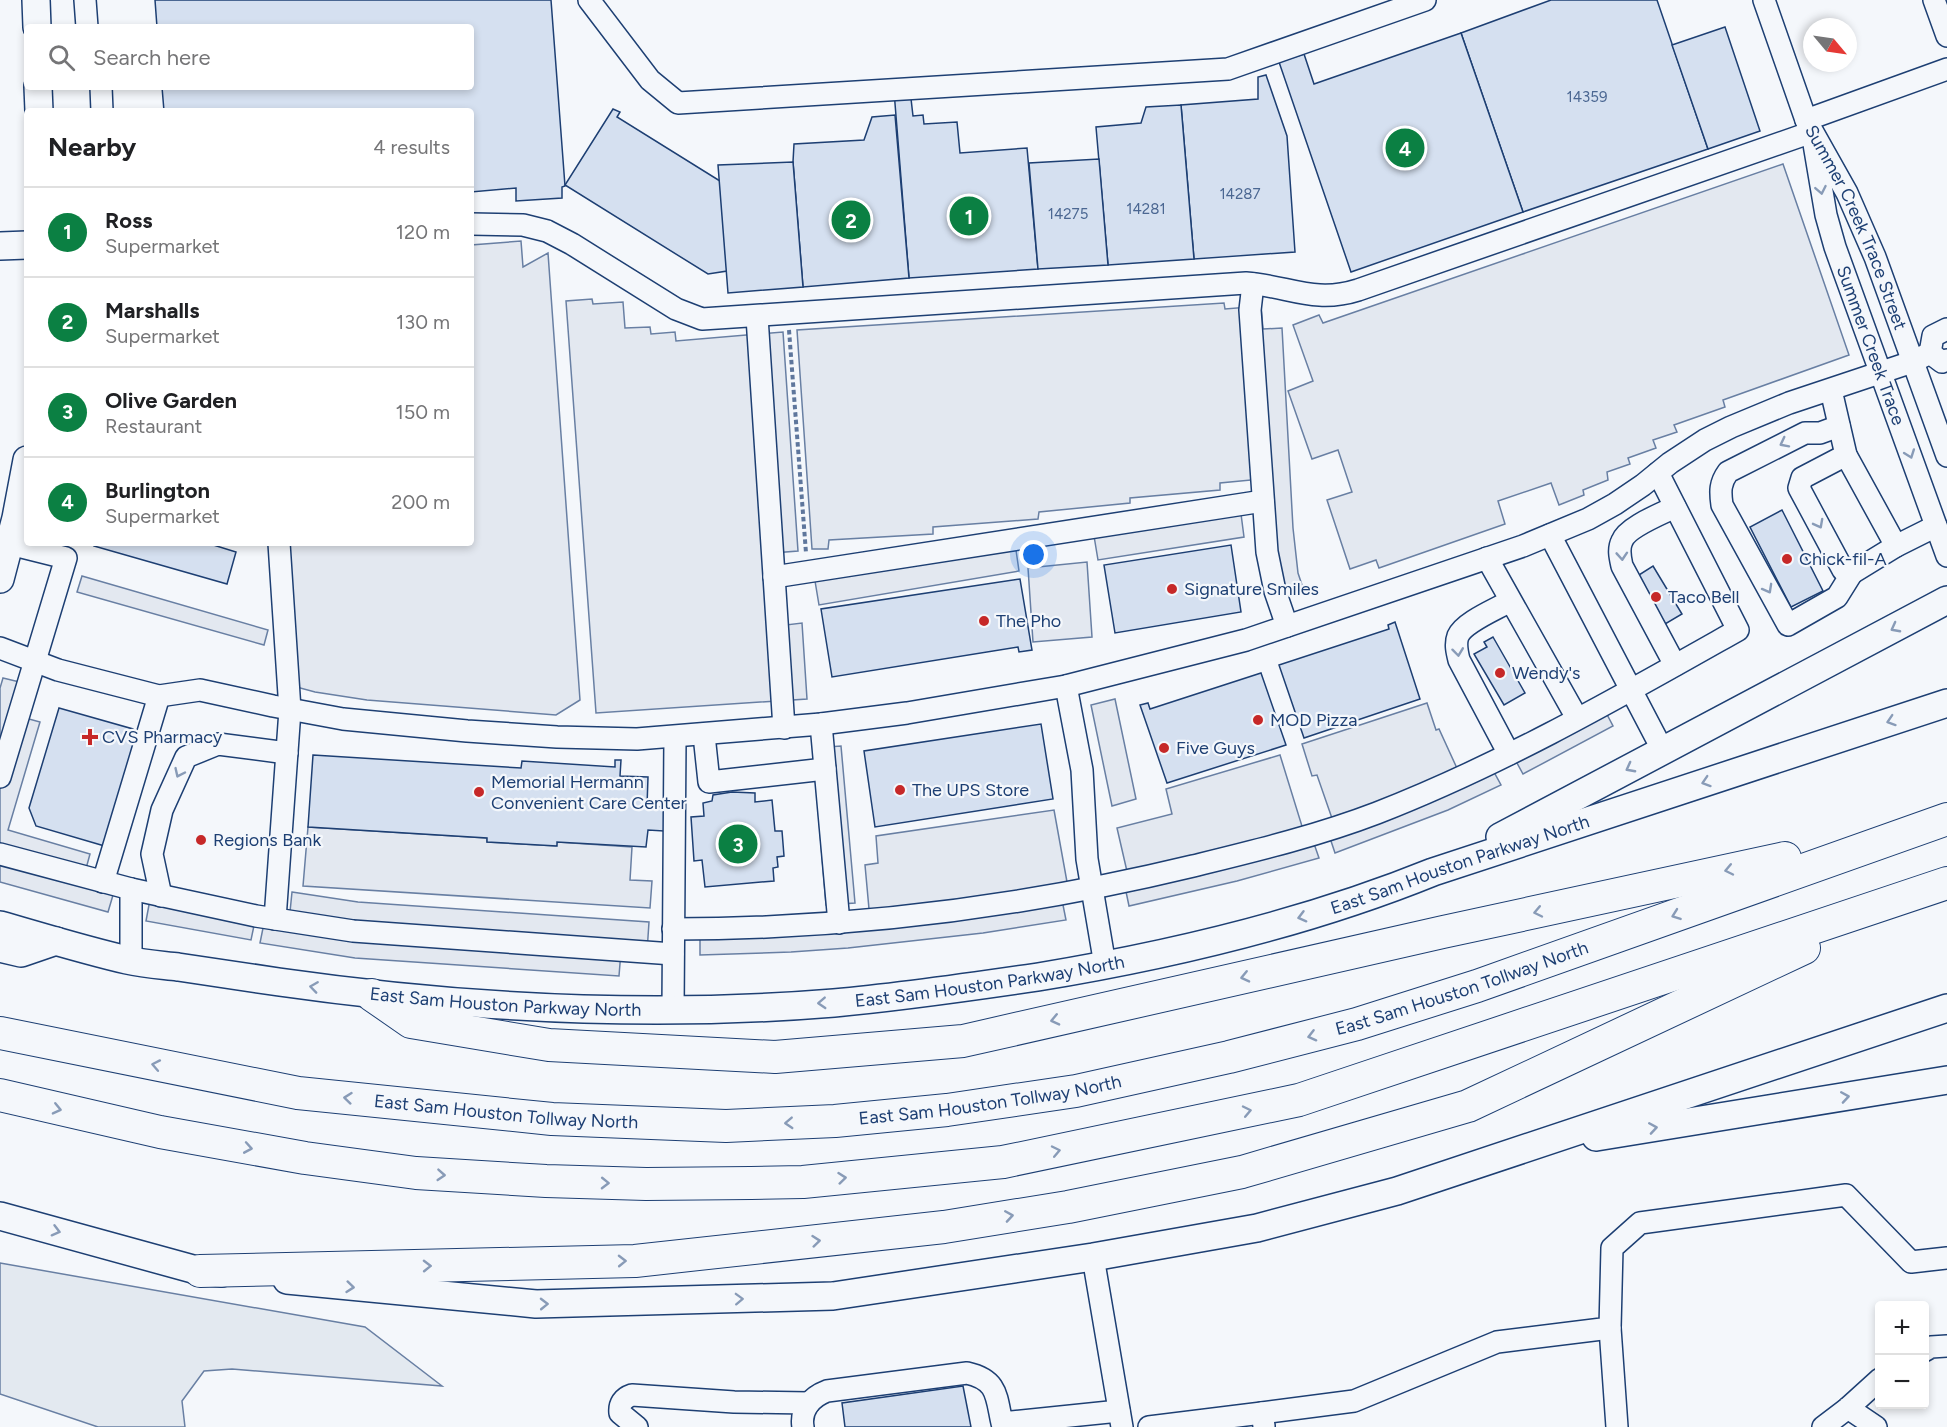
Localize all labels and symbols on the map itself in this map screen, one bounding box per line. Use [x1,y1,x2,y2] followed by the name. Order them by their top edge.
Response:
[1803,18,1857,72] north arrow
[1567,88,1607,106] house number: 14359
[1800,121,1912,333] street label: Summer Creek Trace Street
[1386,126,1424,170] pin: 4
[1814,184,1827,194] one-way arrow
[1219,185,1261,203] house number: 14287
[950,194,988,238] pin: 1
[832,198,870,242] pin: 2
[1126,200,1166,218] house number: 14281
[1048,205,1088,223] house number: 14275
[1832,263,1910,428] street label: Summer Creek Trace
[1780,436,1791,448] one-way arrow
[1902,448,1915,459] one-way arrow
[1812,518,1823,528] one-way arrow
[1019,540,1048,569] your location
[1799,548,1887,570] place label: Chick-fil-A
[1615,552,1628,561] one-way arrow
[1780,552,1794,566] marker: Chick-fil-A
[1184,578,1319,600] place label: Signature Smiles
[1165,582,1179,596] marker: Signature Smiles
[1761,583,1772,594] one-way arrow
[1668,586,1739,608] place label: Taco Bell
[1649,590,1663,604] marker: Taco Bell
[996,610,1061,632] place label: The Pho
[977,614,991,628] marker: The Pho
[1891,621,1902,632] one-way arrow
[1452,647,1464,656] one-way arrow
[1512,662,1580,684] place label: Wendy's
[1493,666,1507,680] marker: Wendy's
[1270,709,1357,731] place label: MOD Pizza
[1251,713,1265,727] marker: MOD Pizza
[1886,714,1897,727] one-way arrow
[102,726,223,748] place label: CVS Pharmacy
[83,730,97,744] marker: CVS Pharmacy
[1176,737,1255,759] place label: Five Guys
[1157,741,1171,755] marker: Five Guys
[1626,761,1637,772] one-way arrow
[174,767,186,778] one-way arrow
[491,771,687,814] place label: Memorial Hermann Convenient Care Center
[1701,775,1712,788] one-way arrow
[912,779,1029,801] place label: The UPS Store
[893,783,907,797] marker: The UPS Store
[472,785,486,799] marker: Memorial Hermann Convenient Care Center
[1328,810,1592,919] street label: East Sam Houston Parkway North
[718,822,758,866] pin: 3
[213,829,321,851] place label: Regions Bank
[194,833,208,847] marker: Regions Bank
[1724,863,1734,876] one-way arrow
[1533,904,1543,917] one-way arrow
[1671,907,1682,920] one-way arrow
[1297,910,1307,923] one-way arrow
[1333,936,1591,1040] street label: East Sam Houston Tollway North
[854,951,1126,1012] street label: East Sam Houston Parkway North
[1241,969,1251,982] one-way arrow
[310,981,319,993] one-way arrow
[369,983,641,1021] street label: East Sam Houston Parkway North
[817,997,826,1010] one-way arrow
[1050,1012,1060,1025] one-way arrow
[1307,1028,1317,1041] one-way arrow
[151,1059,161,1072] one-way arrow
[858,1070,1123,1130] street label: East Sam Houston Tollway North
[373,1090,639,1133] street label: East Sam Houston Tollway North
[1840,1091,1850,1104] one-way arrow
[343,1092,352,1105] one-way arrow
[51,1102,61,1115] one-way arrow
[1241,1105,1251,1118] one-way arrow
[785,1117,794,1130] one-way arrow
[1648,1123,1658,1135] one-way arrow
[242,1141,252,1154] one-way arrow
[1050,1145,1060,1158] one-way arrow
[436,1168,445,1181] one-way arrow
[837,1172,846,1185] one-way arrow
[600,1177,609,1189] one-way arrow
[1004,1211,1014,1223] one-way arrow
[51,1224,61,1236] one-way arrow
[811,1235,820,1248] one-way arrow
[617,1255,626,1267] one-way arrow
[422,1259,431,1272] one-way arrow
[346,1280,355,1293] one-way arrow
[735,1292,744,1305] one-way arrow
[540,1297,549,1310] one-way arrow

